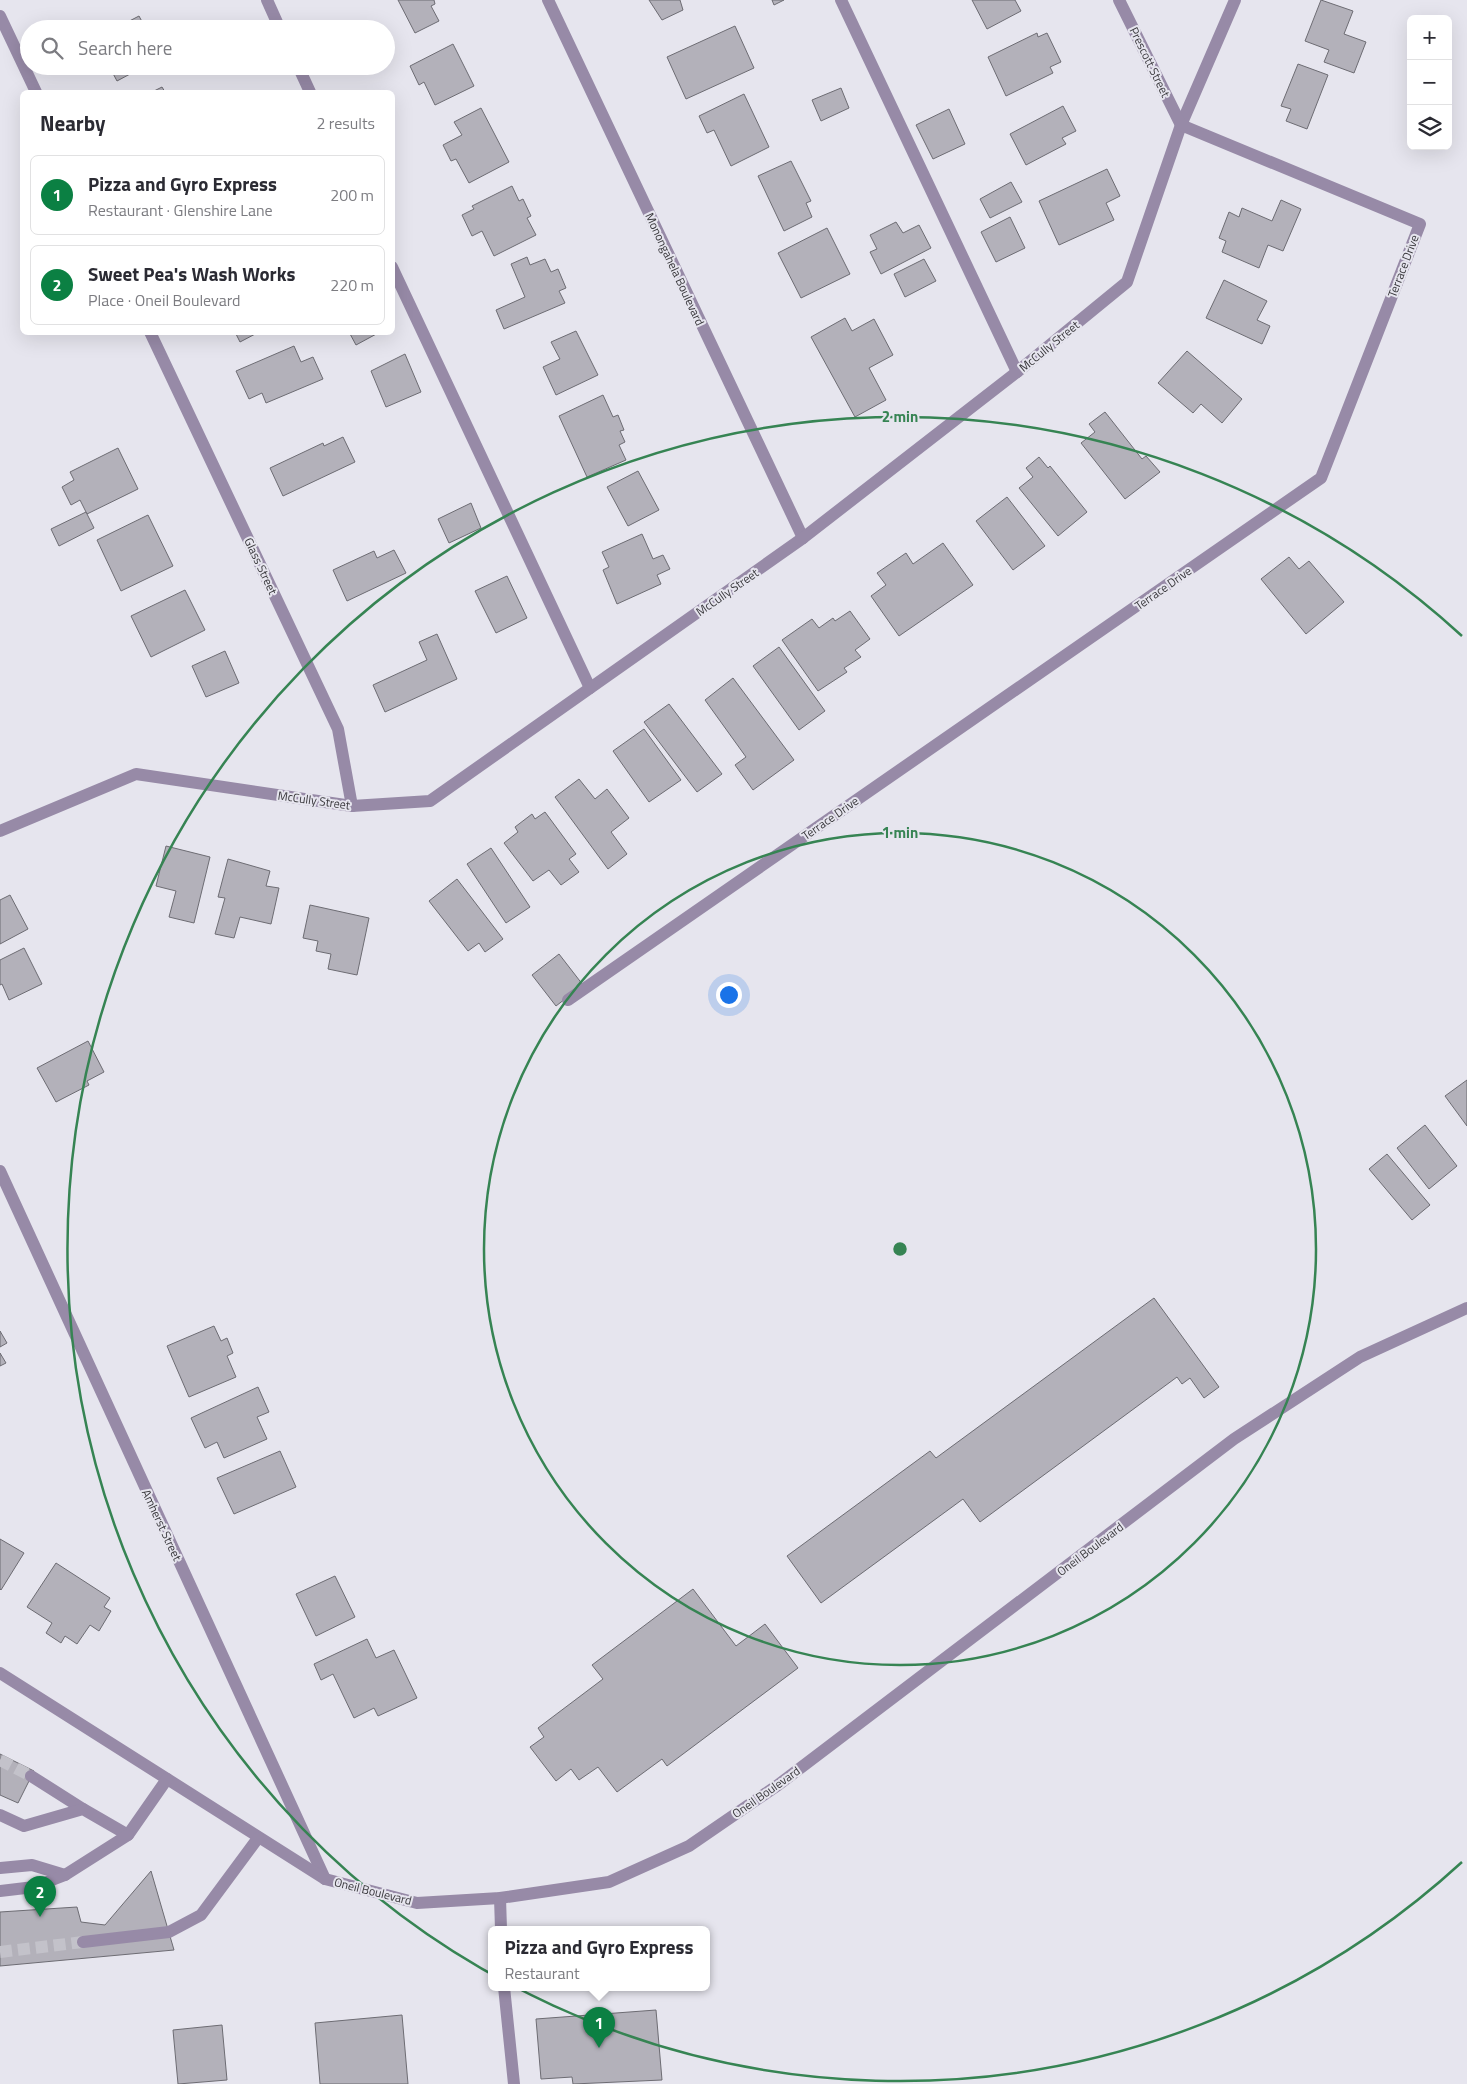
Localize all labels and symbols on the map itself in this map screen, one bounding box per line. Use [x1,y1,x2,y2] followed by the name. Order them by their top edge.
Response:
[1125,24,1176,101] street label: Prescott Street
[640,209,710,329] street label: Monongahela Boulevard
[1382,232,1424,300] street label: Terrace Drive
[1015,315,1084,376] street label: McCully Street
[882,405,918,428] text: 2 min
[240,534,283,598] street label: Glass Street
[1131,561,1195,615] street label: Terrace Drive
[692,563,763,621] street label: McCully Street
[277,786,352,815] street label: McCully Street
[798,791,862,845] street label: Terrace Drive
[882,821,918,844] text: 1 min
[716,982,742,1008] your location
[891,1240,909,1258] centre of rings
[137,1486,187,1565] street label: Amherst Street
[1053,1518,1127,1580] street label: Oneil Boulevard
[728,1761,804,1823] street label: Oneil Boulevard
[332,1872,414,1910] street label: Oneil Boulevard
[24,1876,56,1917] pin: 2
[583,2007,615,2048] pin: 1

